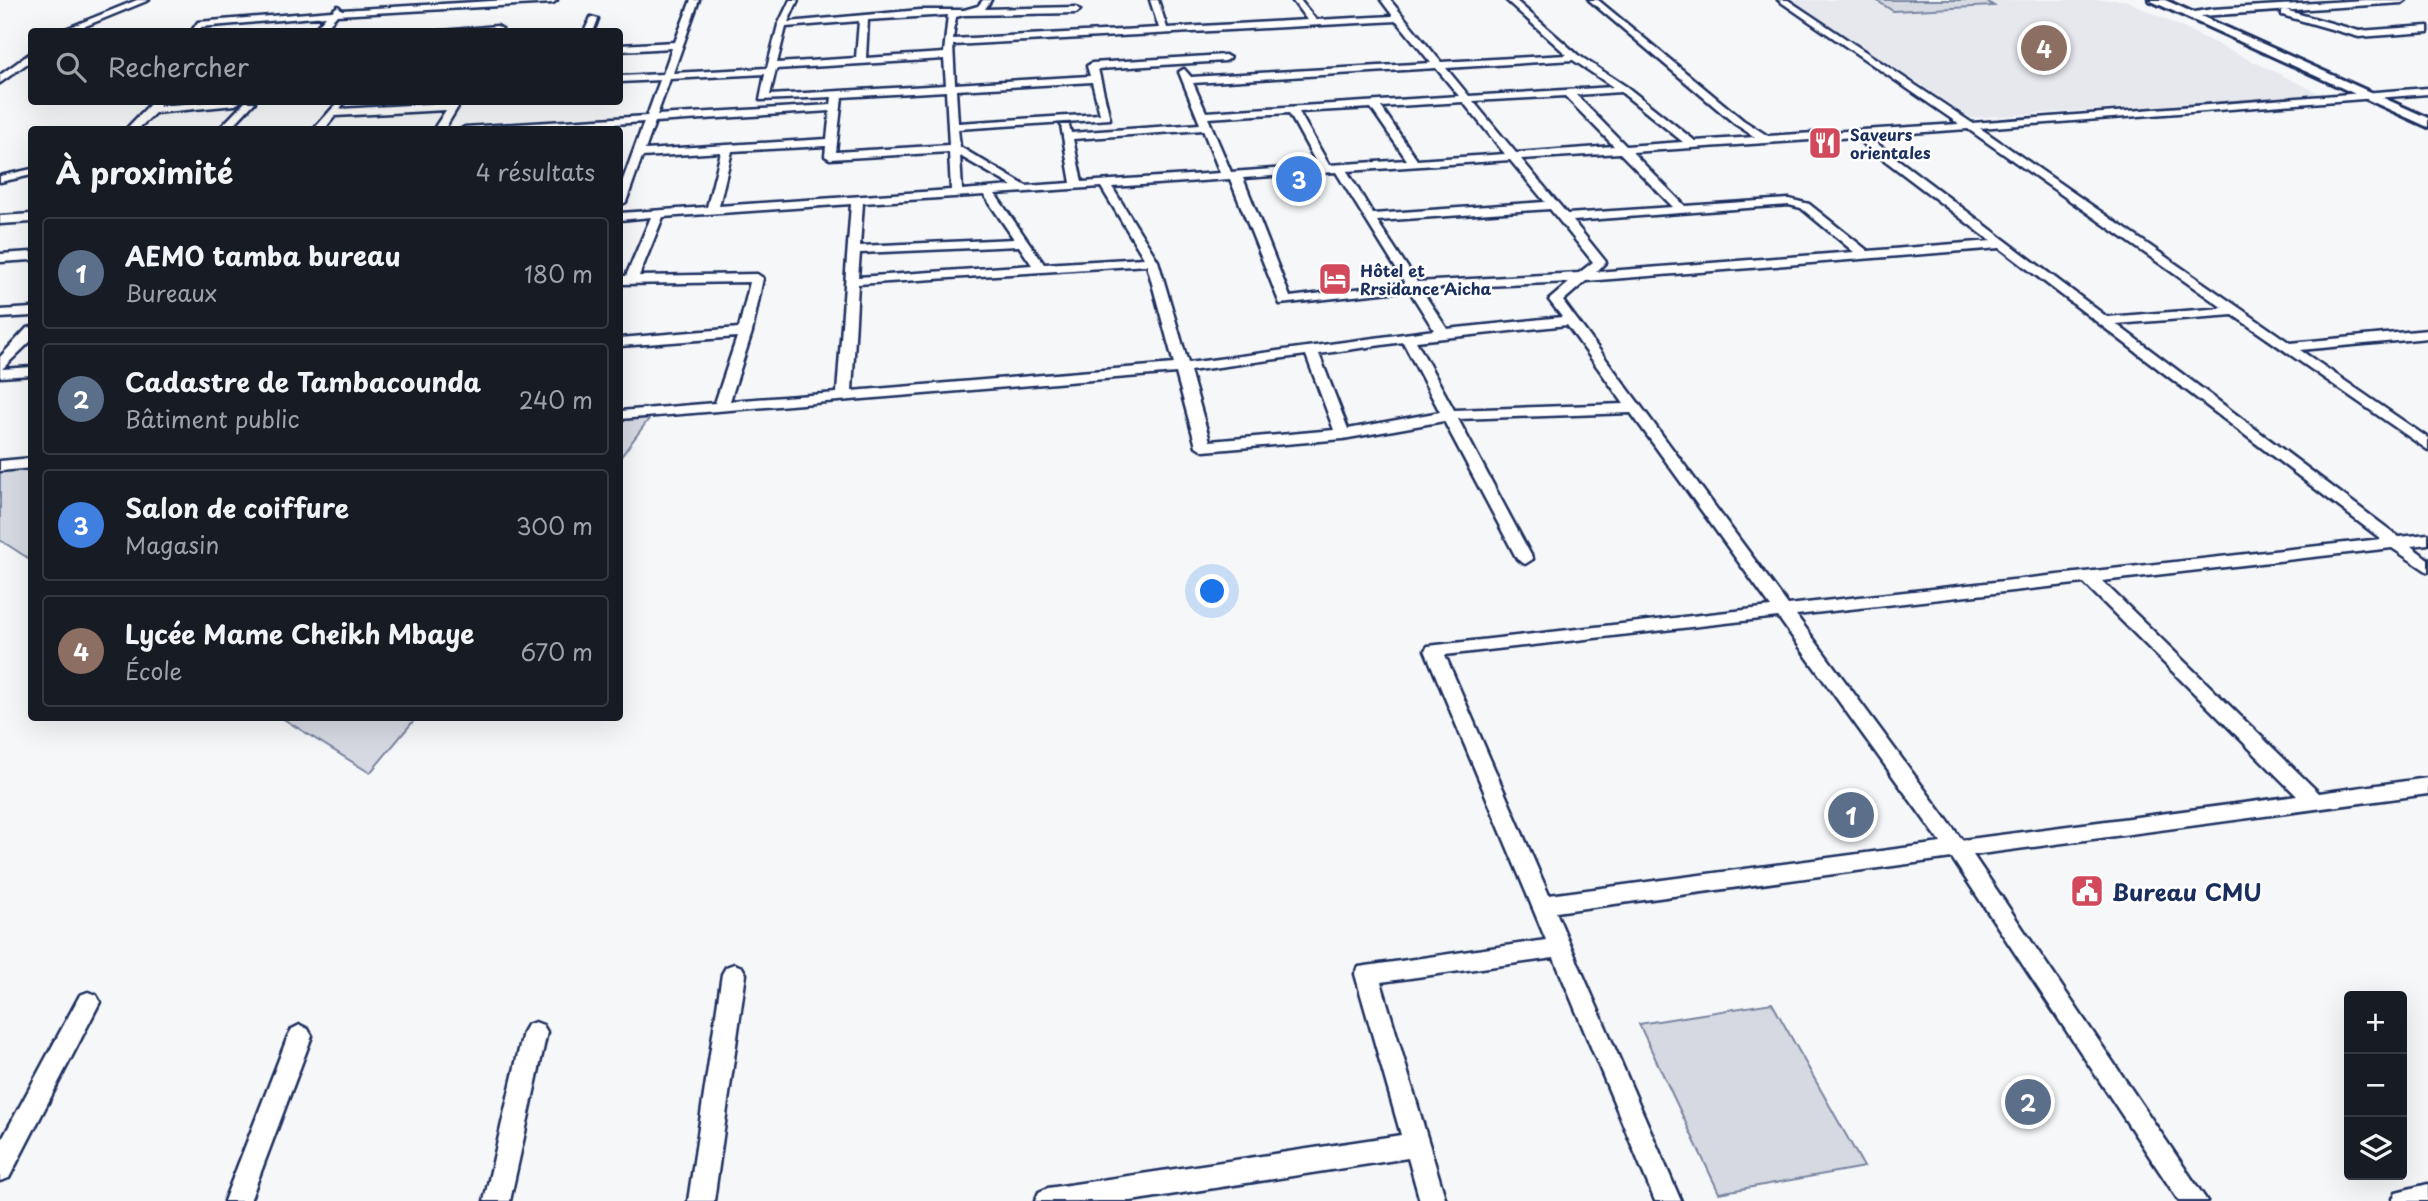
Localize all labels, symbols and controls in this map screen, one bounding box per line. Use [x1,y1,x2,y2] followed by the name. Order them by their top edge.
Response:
[2021,22,2067,74] pin: 4
[28,28,623,105] search box
[108,47,249,86] text: Rechercher
[52,48,90,86] icon: search
[1850,122,1931,164] place label: Saveurs orientales
[1806,124,1844,162] restaurant icon: Saveurs orientales
[56,149,233,194] text: À proximité
[1276,153,1322,205] pin: 3
[476,154,595,189] text: 4 résultats
[125,236,401,275] text: AEMO tamba bureau
[76,256,87,291] text: 1
[524,256,593,291] text: 180 m
[1360,258,1492,300] place label: Hôtel et Rrsidance Aicha
[1316,260,1354,298] hotel icon: Hôtel et Rrsidance Aicha
[125,275,217,310] text: Bureaux
[125,362,481,401] text: Cadastre de Tambacounda
[73,382,89,417] text: 2
[519,382,593,417] text: 240 m
[125,401,300,436] text: Bâtiment public
[125,488,349,527] text: Salon de coiffure
[73,508,89,543] text: 3
[516,508,593,543] text: 300 m
[125,527,219,562] text: Magasin
[1195,574,1229,608] your location
[125,614,474,653] text: Lycée Mame Cheikh Mbaye
[73,634,89,669] text: 4
[521,634,593,669] text: 670 m
[125,653,182,688] text: École
[1828,789,1874,841] pin: 1
[2068,872,2106,910] public building icon: Bureau CMU
[2112,874,2262,909] place label: Bureau CMU
[2344,991,2407,1180] map controls
[2344,991,2407,1054] button: +
[2344,1054,2407,1117] button: −
[2005,1076,2051,1128] pin: 2
[2344,1117,2407,1180] button: layers

